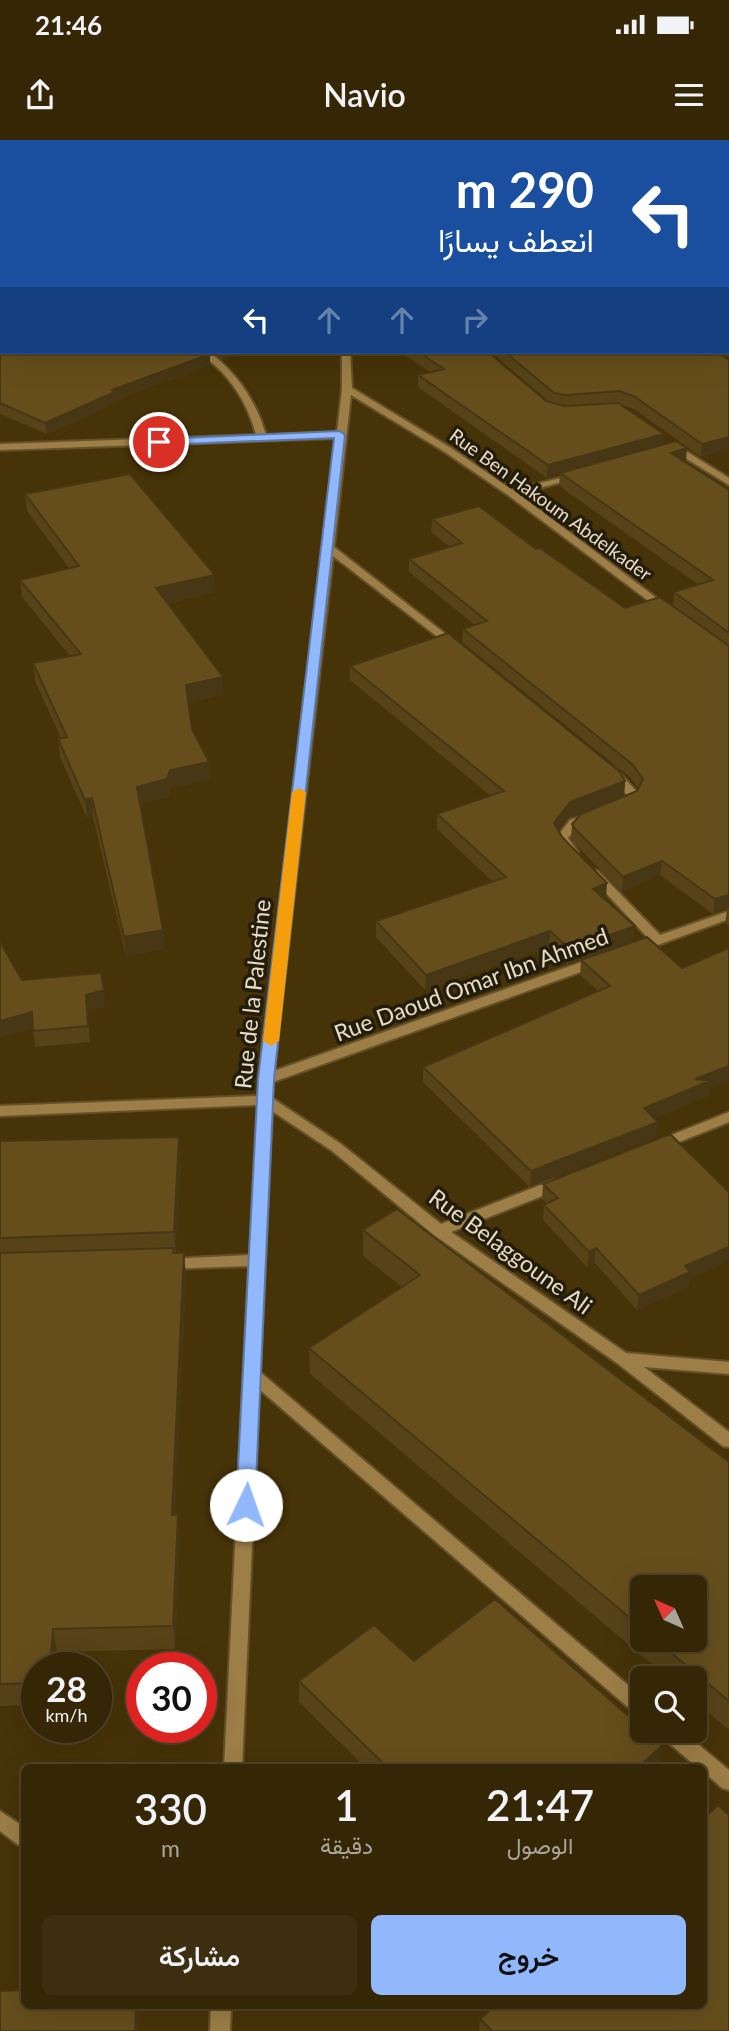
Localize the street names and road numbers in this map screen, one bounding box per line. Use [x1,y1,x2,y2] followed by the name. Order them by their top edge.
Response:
[446,423,656,585] street label: Rue Ben Hakoum Abdelkader
[228,898,276,1090] street label: Rue de la Palestine
[330,921,612,1047] street label: Rue Daoud Omar Ibn Ahmed
[424,1182,598,1320] street label: Rue Belaggoune Ali

